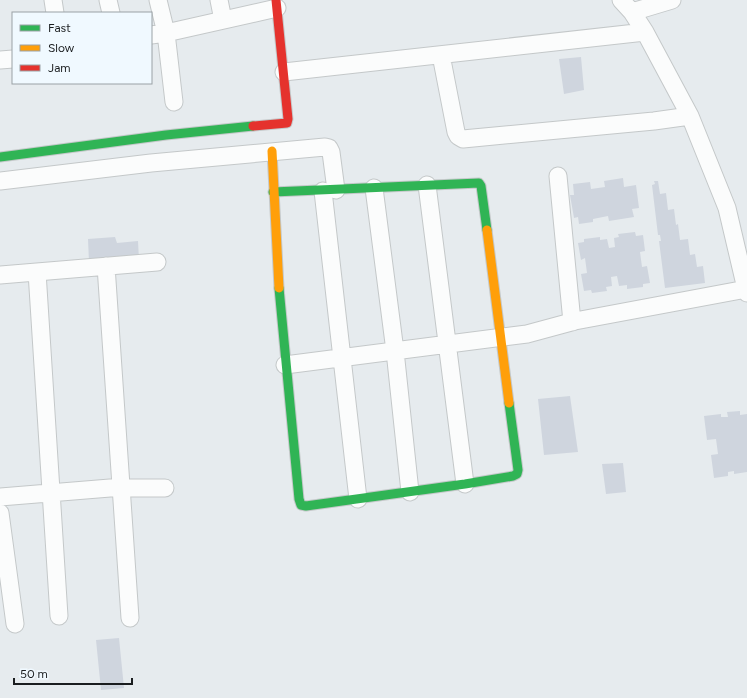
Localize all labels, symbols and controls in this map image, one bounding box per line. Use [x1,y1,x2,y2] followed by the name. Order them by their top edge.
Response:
[12,12,152,84] legend
[48,21,71,35] text: Fast
[48,41,75,55] text: Slow
[48,61,71,75] text: Jam
[14,660,132,686] scale bar
[20,667,48,681] text: 50 m

